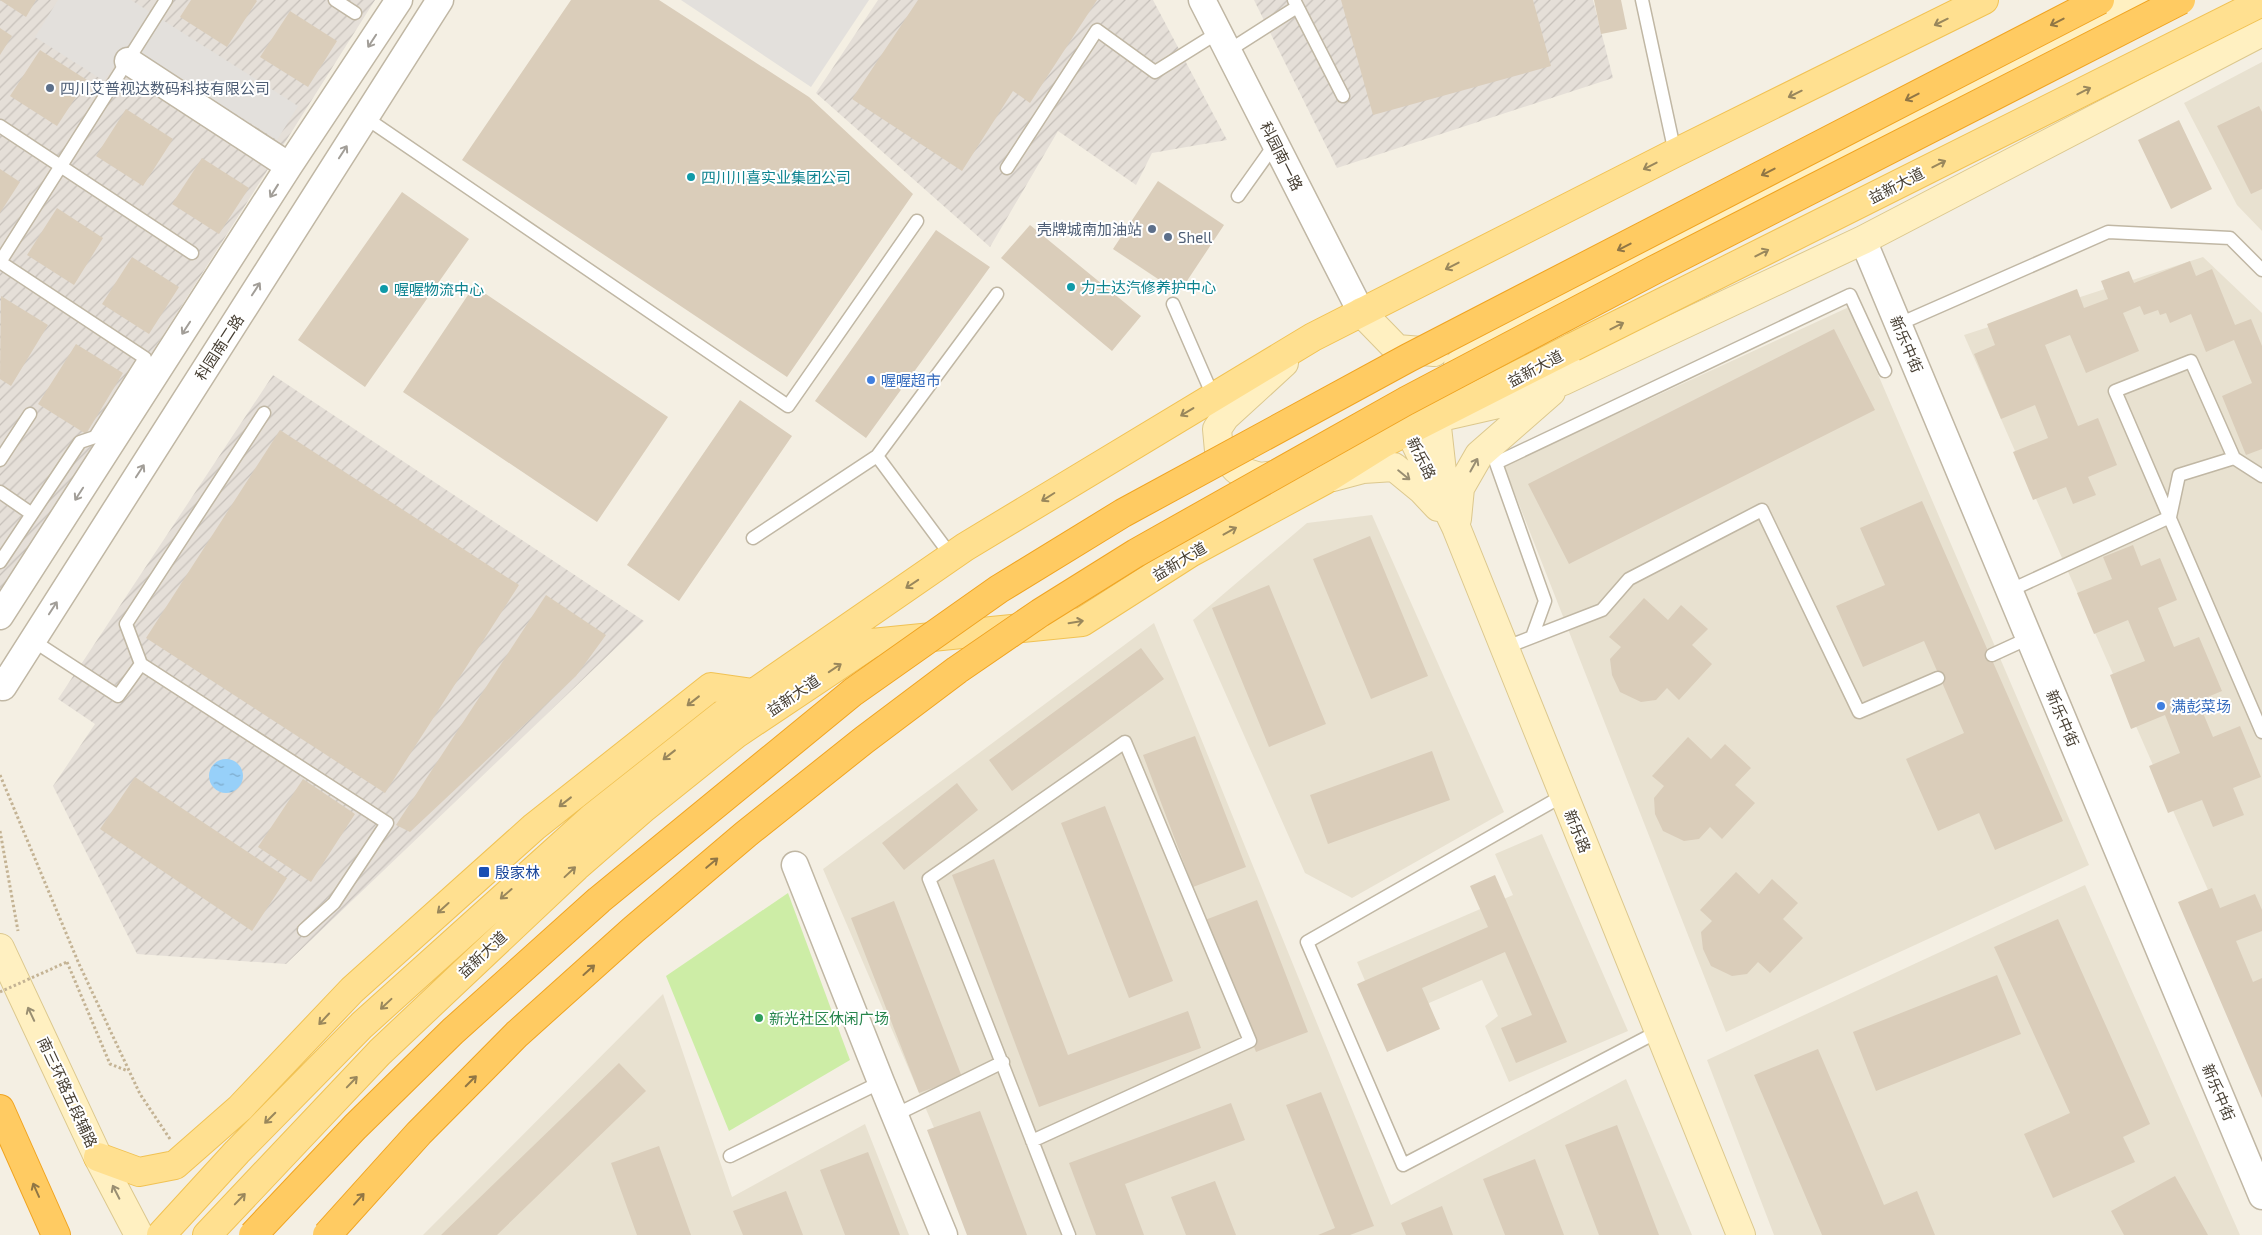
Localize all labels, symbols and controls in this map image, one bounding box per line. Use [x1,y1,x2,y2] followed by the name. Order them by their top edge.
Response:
[2049,17,2064,27] one-way arrow
[1934,18,1949,27] one-way arrow
[367,33,377,47] one-way arrow
[60,79,270,97] place label: 四川艾普视达数码科技有限公司
[44,82,56,94] marker: 四川艾普视达数码科技有限公司
[2076,86,2091,95] one-way arrow
[1788,90,1803,99] one-way arrow
[1905,93,1920,102] one-way arrow
[1257,118,1307,194] street label: 科园南一路
[339,146,349,160] one-way arrow
[1931,159,1946,168] one-way arrow
[1642,161,1657,171] one-way arrow
[1865,163,1927,207] street label: 益新大道
[701,168,851,186] place label: 四川川喜实业集团公司
[1761,168,1776,177] one-way arrow
[685,171,697,183] marker: 四川川喜实业集团公司
[268,184,278,198] one-way arrow
[1037,220,1142,238] place label: 壳牌城南加油站
[1146,223,1158,235] marker: 壳牌城南加油站
[1178,228,1213,246] place label: Shell
[1162,231,1174,243] marker: Shell
[1616,242,1631,252] one-way arrow
[1754,248,1769,257] one-way arrow
[1445,262,1460,271] one-way arrow
[1081,278,1216,296] place label: 力士达汽修养护中心
[394,280,484,298] place label: 喔喔物流中心
[1065,281,1077,293] marker: 力士达汽修养护中心
[251,283,261,297] one-way arrow
[378,283,390,295] marker: 喔喔物流中心
[191,311,247,383] street label: 科园南二路
[1887,313,1927,375] street label: 新乐中街
[181,321,191,335] one-way arrow
[1609,321,1624,330] one-way arrow
[1504,346,1566,390] street label: 益新大道
[881,371,941,389] place label: 喔喔超市
[865,374,877,386] marker: 喔喔超市
[1180,407,1194,417] one-way arrow
[1404,434,1440,482] street label: 新乐路
[1469,458,1479,473] one-way arrow
[136,464,146,478] one-way arrow
[1397,469,1410,480] one-way arrow
[74,487,84,501] one-way arrow
[1042,492,1056,502] one-way arrow
[1223,526,1238,536] one-way arrow
[1149,538,1209,584] street label: 益新大道
[905,579,919,589] one-way arrow
[48,601,58,615] one-way arrow
[1067,616,1083,626] one-way arrow
[827,663,841,673] one-way arrow
[763,671,823,719] street label: 益新大道
[2043,687,2083,749] street label: 新乐中街
[687,696,700,707] one-way arrow
[2171,697,2231,715] place label: 满彭菜场
[2155,700,2167,712] marker: 满彭菜场
[663,749,676,760] one-way arrow
[559,797,572,808] one-way arrow
[1561,807,1595,855] street label: 新乐路
[705,858,718,869] one-way arrow
[495,863,540,881] place label: 殷家林
[477,865,491,879] marker: 殷家林
[564,866,576,878] one-way arrow
[499,888,512,900] one-way arrow
[436,903,449,914] one-way arrow
[454,927,510,981] street label: 益新大道
[583,964,596,975] one-way arrow
[379,998,392,1010] one-way arrow
[26,1007,35,1022] one-way arrow
[769,1009,889,1027] place label: 新光社区休闲广场
[753,1012,765,1024] marker: 新光社区休闲广场
[318,1013,330,1026] one-way arrow
[34,1034,102,1150] street label: 南三环路五段辅路
[2199,1061,2239,1123] street label: 新乐中街
[465,1074,477,1087] one-way arrow
[346,1075,358,1088] one-way arrow
[264,1112,276,1124] one-way arrow
[31,1183,41,1198] one-way arrow
[111,1184,121,1199] one-way arrow
[353,1192,365,1205] one-way arrow
[234,1193,246,1206] one-way arrow

